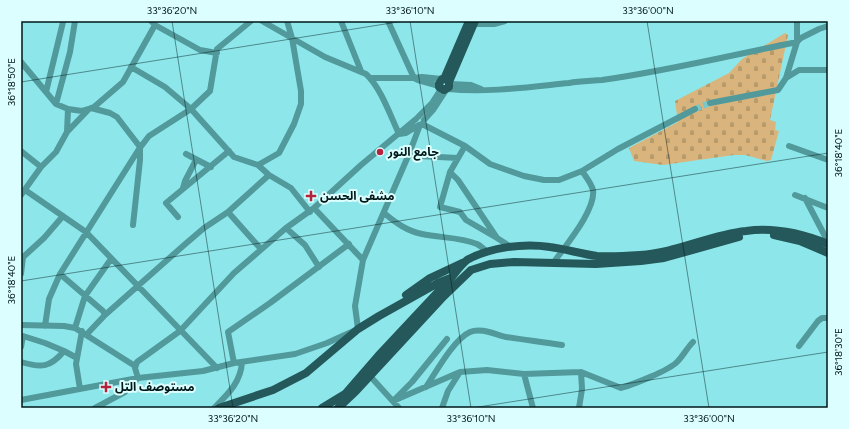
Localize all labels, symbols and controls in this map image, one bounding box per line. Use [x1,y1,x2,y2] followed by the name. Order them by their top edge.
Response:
[147,4,197,17] text: 33°36'20"N
[385,4,435,17] text: 33°36'10"N
[622,4,674,17] text: 33°36'00"N
[5,58,18,106] text: 36°18'50"E
[832,129,845,177] text: 36°18'40"E
[387,145,439,161] place label: جامع النور
[375,147,385,157] marker: جامع النور
[320,189,395,203] place label: مشفى الحسن
[305,190,317,202] marker: مشفى الحسن
[5,256,18,304] text: 36°18'40"E
[832,328,845,376] text: 36°18'30"E
[115,380,195,394] place label: مستوصف التل
[100,381,112,393] marker: مستوصف التل
[208,412,258,425] text: 33°36'20"N
[446,412,496,425] text: 33°36'10"N
[683,412,735,425] text: 33°36'00"N

